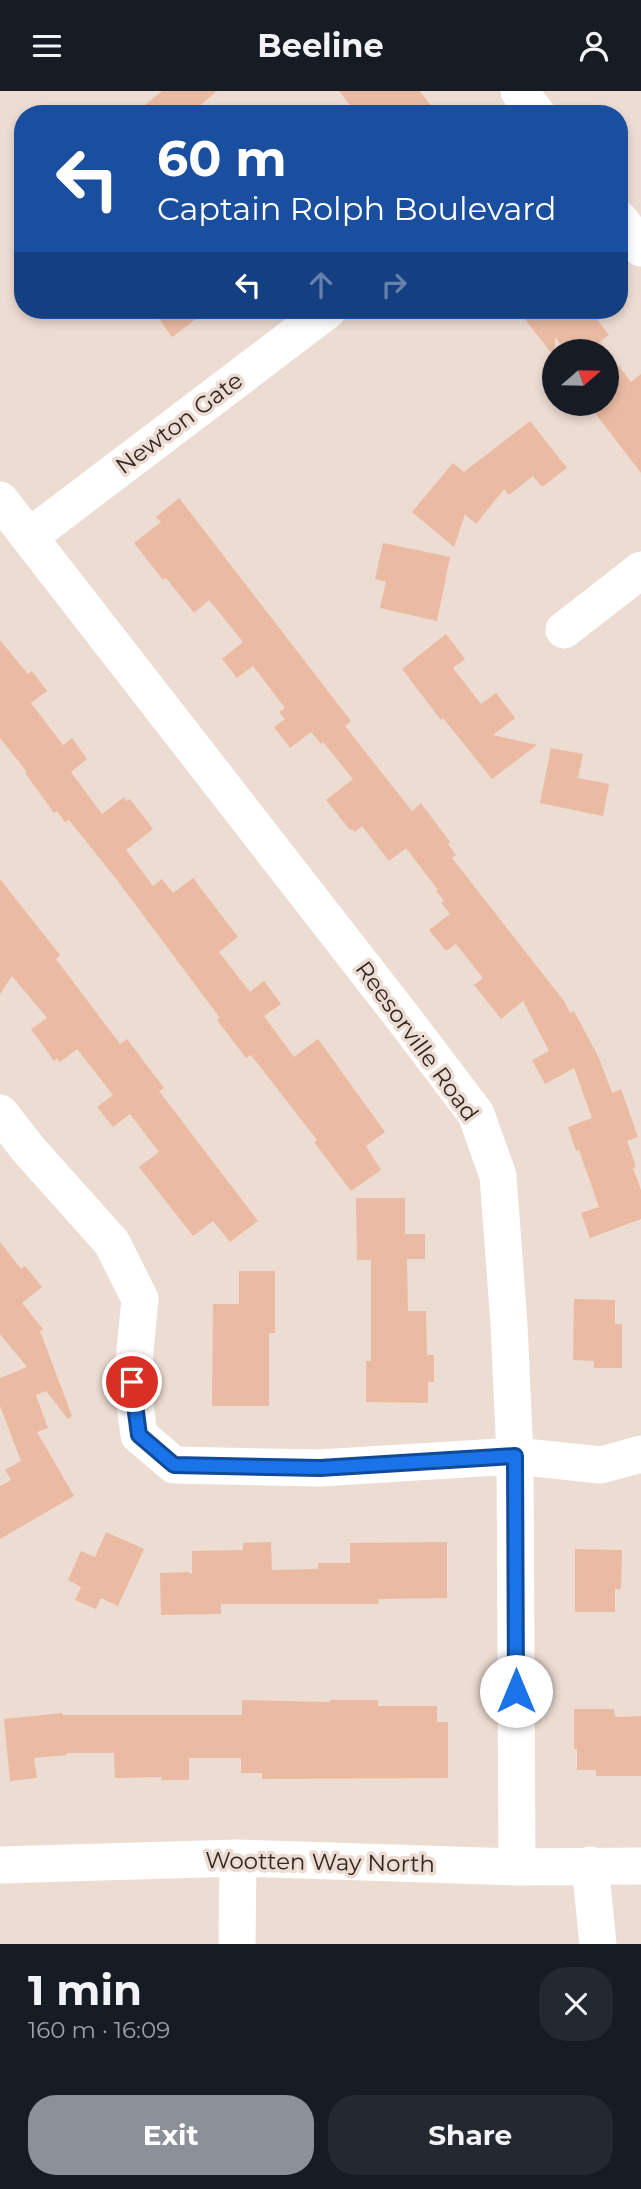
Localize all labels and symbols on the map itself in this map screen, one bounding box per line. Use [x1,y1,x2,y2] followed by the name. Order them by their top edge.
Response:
[542,339,620,417] north arrow
[110,366,248,480] street label: Newton Gate
[350,956,484,1126] street label: Reesorville Road
[102,1352,162,1412] pin
[479,1654,553,1728] position arrow
[205,1846,435,1878] street label: Wootten Way North

